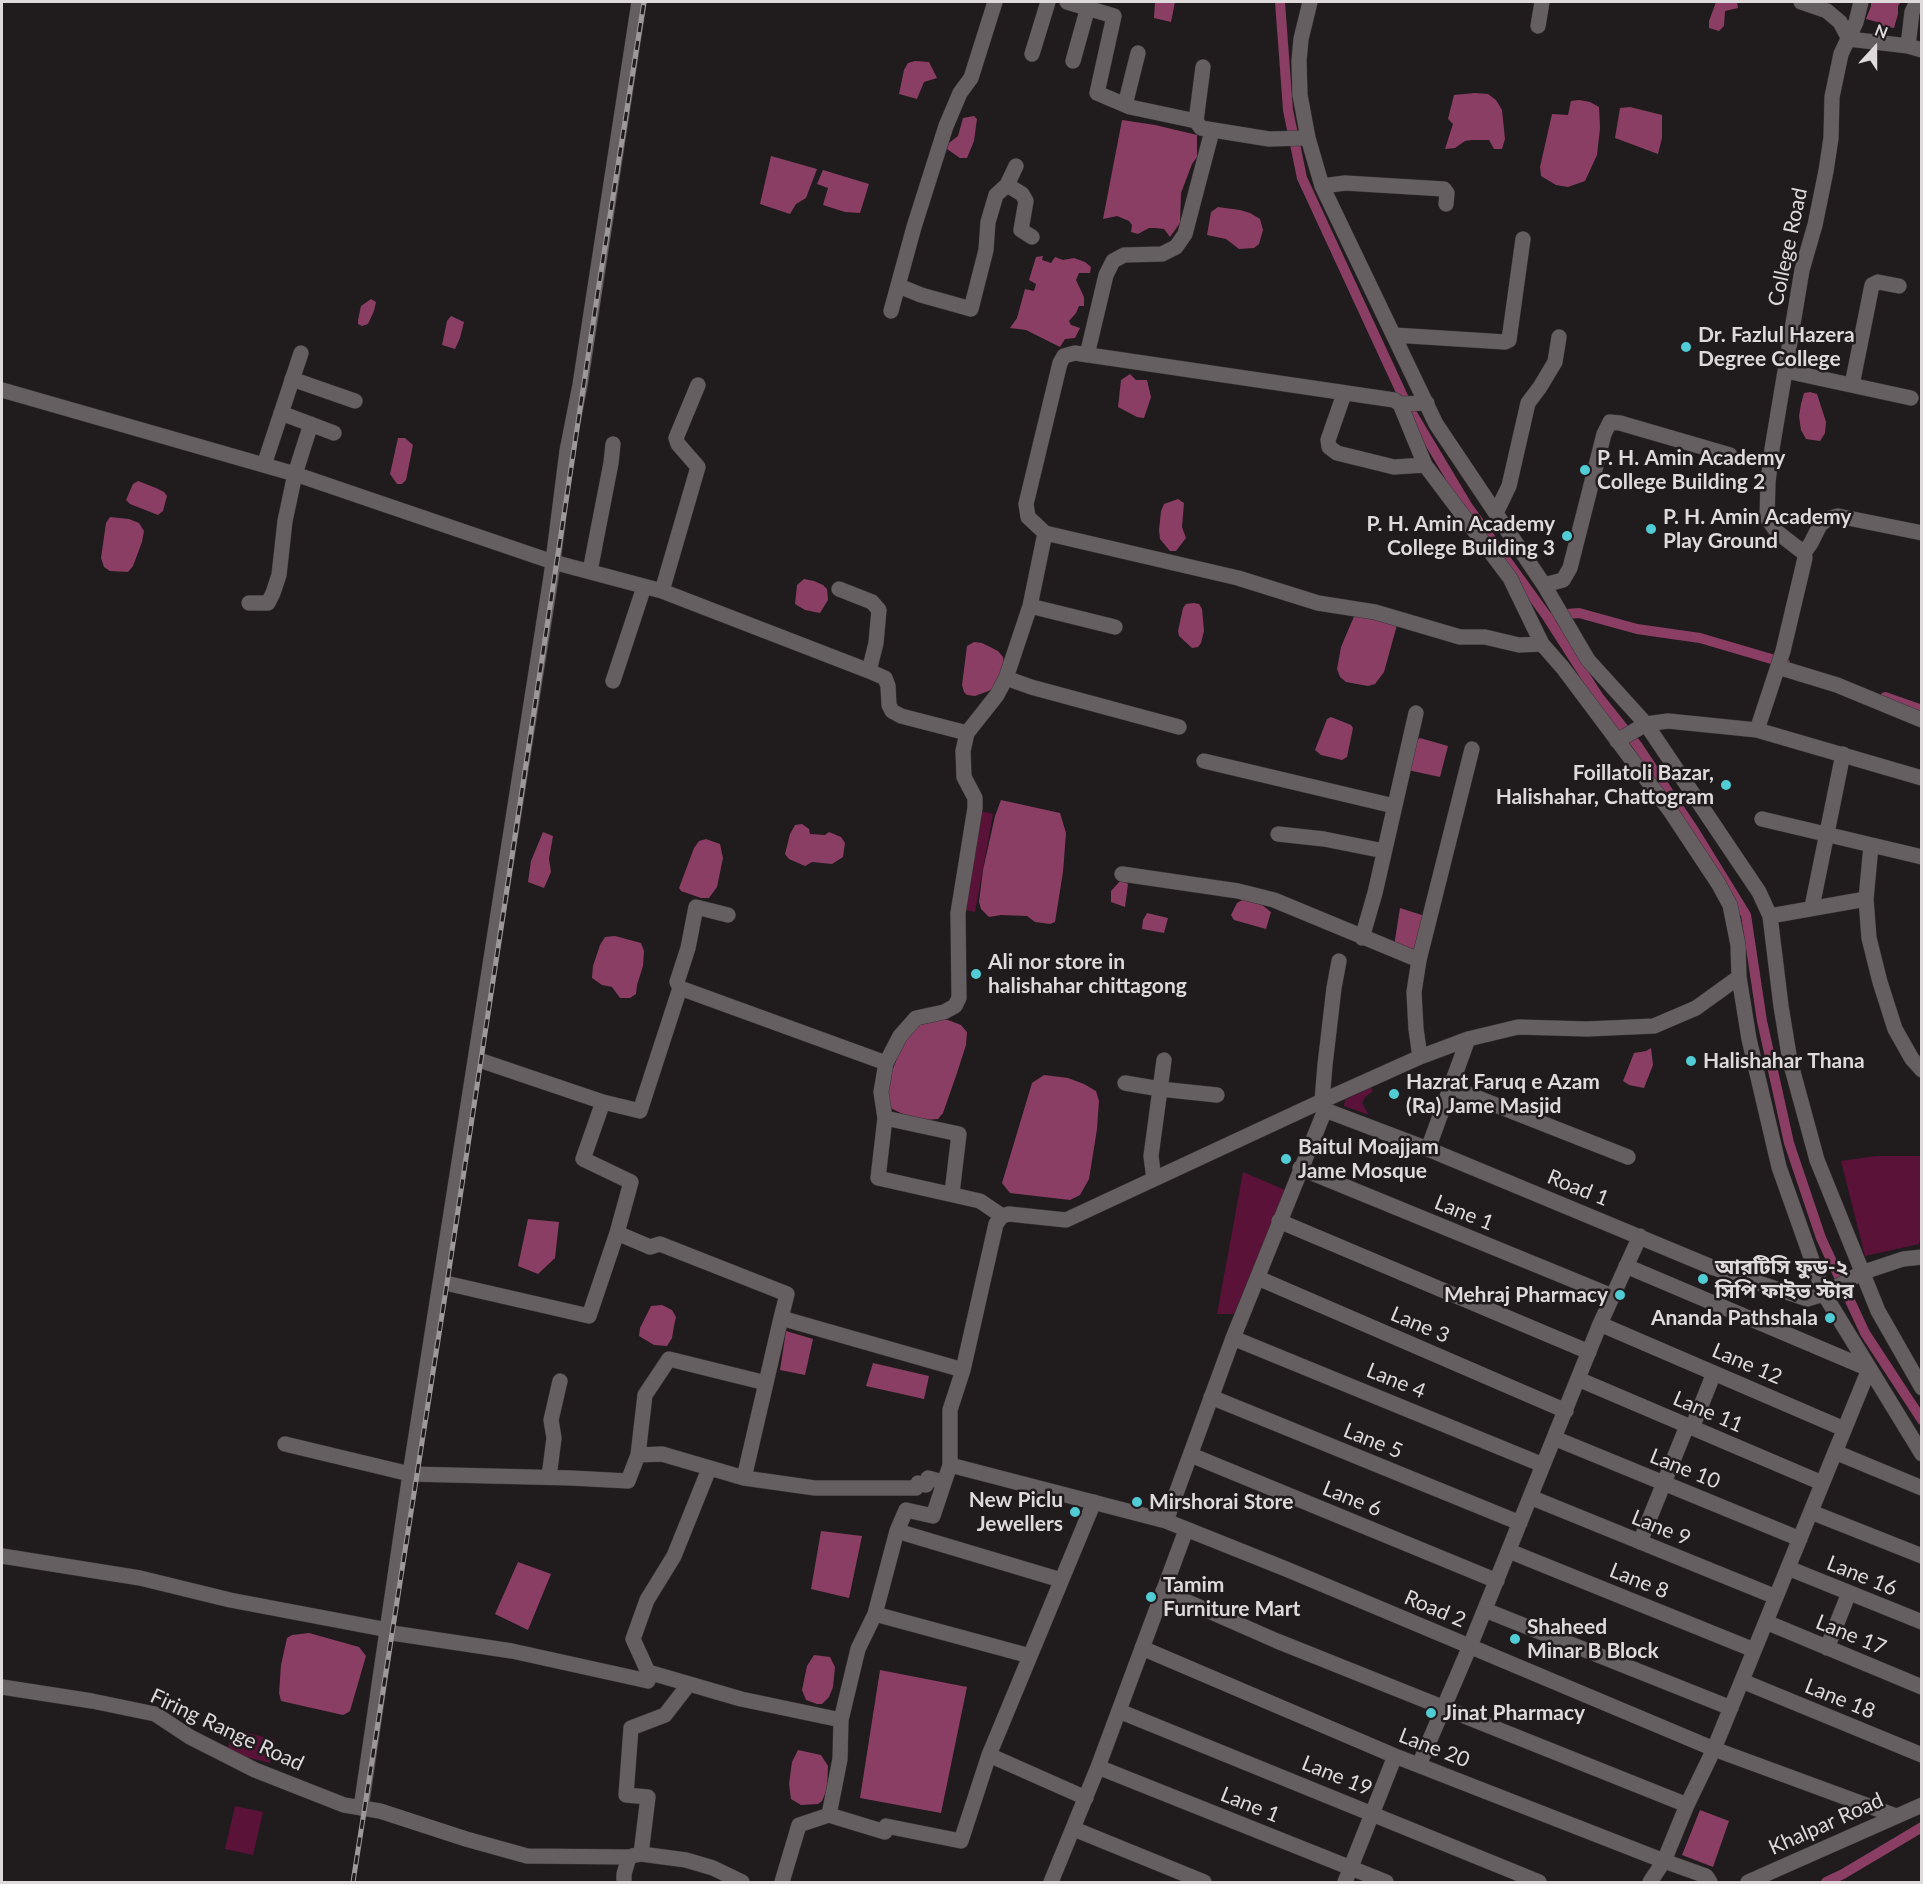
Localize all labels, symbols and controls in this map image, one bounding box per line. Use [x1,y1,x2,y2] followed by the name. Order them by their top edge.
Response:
[1845,18,1905,78] north arrow
[1872,20,1891,42] text: N
[1763,185,1813,309] street label: College Road
[1698,322,1855,372] place label: Dr. Fazlul Hazera Degree College
[1679,340,1693,354] marker: Dr. Fazlul Hazera Degree College
[1597,445,1785,495] place label: P. H. Amin Academy College Building 2
[1578,463,1592,477] marker: P. H. Amin Academy College Building 2
[1663,504,1851,554] place label: P. H. Amin Academy Play Ground
[1367,511,1555,561] place label: P. H. Amin Academy College Building 3
[1644,522,1658,536] marker: P. H. Amin Academy Play Ground
[1560,529,1574,543] marker: P. H. Amin Academy College Building 3
[1496,760,1714,810] place label: Foillatoli Bazar, Halishahar, Chattogram
[1719,778,1733,792] marker: Foillatoli Bazar, Halishahar, Chattogram
[988,949,1187,999] place label: Ali nor store in halishahar chittagong
[969,967,983,981] marker: Ali nor store in halishahar chittagong
[1703,1048,1865,1074] place label: Halishahar Thana
[1684,1054,1698,1068] marker: Halishahar Thana
[1406,1069,1600,1119] place label: Hazrat Faruq e Azam (Ra) Jame Masjid
[1387,1087,1401,1101] marker: Hazrat Faruq e Azam (Ra) Jame Masjid
[1298,1134,1439,1184] place label: Baitul Moajjam Jame Mosque
[1279,1152,1293,1166] marker: Baitul Moajjam Jame Mosque
[1544,1164,1612,1212] street label: Road 1
[1431,1190,1497,1236] street label: Lane 1
[1715,1254,1854,1304] place label: আরটিসি ফুড-২ সিপি ফাইভ স্টার
[1696,1272,1710,1286] marker: আরটিসি ফুড-২ সিপি ফাইভ স্টার
[1444,1282,1608,1308] place label: Mehraj Pharmacy
[1613,1288,1627,1302] marker: Mehraj Pharmacy
[1387,1301,1453,1349] street label: Lane 3
[1651,1305,1818,1331] place label: Ananda Pathshala
[1823,1311,1837,1325] marker: Ananda Pathshala
[1708,1338,1786,1390] street label: Lane 12
[1363,1358,1429,1404] street label: Lane 4
[1669,1386,1747,1438] street label: Lane 11
[1340,1418,1406,1464] street label: Lane 5
[1646,1444,1724,1494] street label: Lane 10
[1319,1476,1385,1522] street label: Lane 6
[969,1487,1063,1537] place label: New Piclu Jewellers
[1149,1489,1293,1515] place label: Mirshorai Store
[1130,1495,1144,1509] marker: Mirshorai Store
[1068,1505,1082,1519] marker: New Piclu Jewellers
[1628,1505,1694,1551] street label: Lane 9
[1823,1551,1901,1601] street label: Lane 16
[1606,1558,1672,1604] street label: Lane 8
[1163,1572,1300,1622] place label: Tamim Furniture Mart
[1401,1585,1469,1633] street label: Road 2
[1144,1590,1158,1604] marker: Tamim Furniture Mart
[1812,1610,1890,1660] street label: Lane 17
[1527,1614,1659,1664] place label: Shaheed Minar B Block
[1508,1632,1522,1646] marker: Shaheed Minar B Block
[1801,1674,1879,1724] street label: Lane 18
[146,1683,308,1777] street label: Firing Range Road
[1443,1700,1585,1726] place label: Jinat Pharmacy
[1424,1706,1438,1720] marker: Jinat Pharmacy
[1395,1723,1473,1773] street label: Lane 20
[1298,1751,1376,1801] street label: Lane 19
[1217,1782,1283,1828] street label: Lane 1
[1765,1788,1887,1860] street label: Khalpar Road

